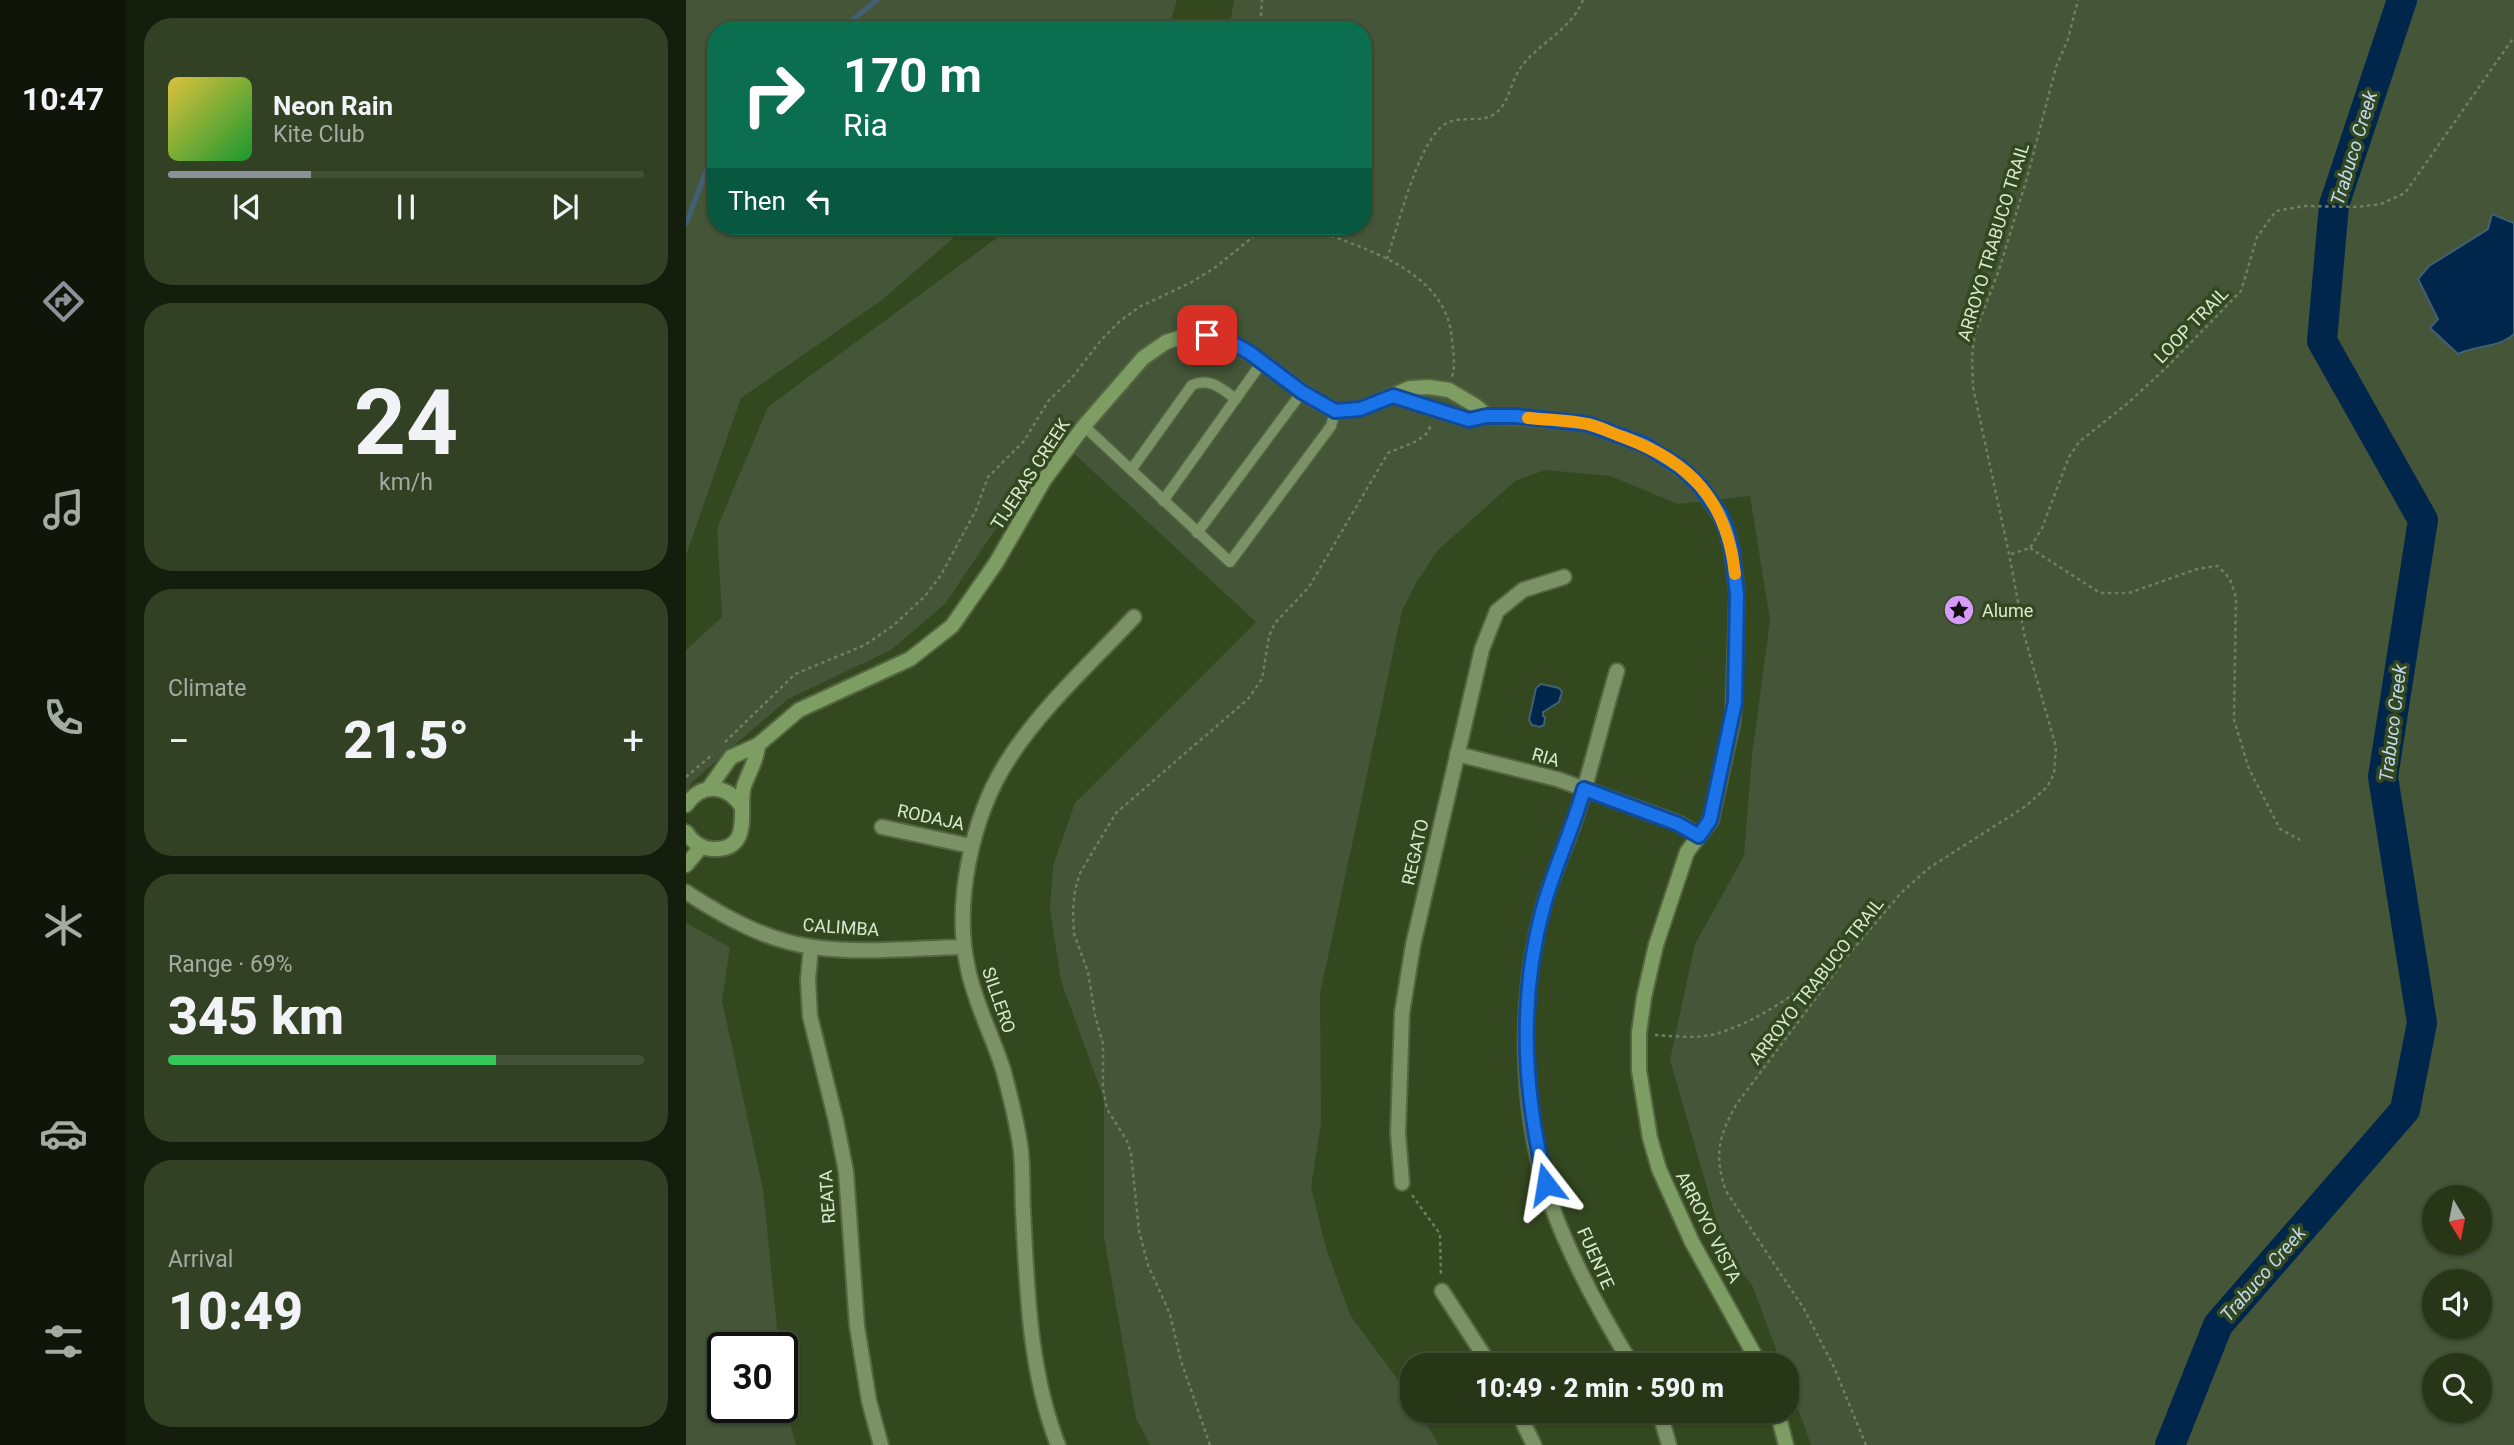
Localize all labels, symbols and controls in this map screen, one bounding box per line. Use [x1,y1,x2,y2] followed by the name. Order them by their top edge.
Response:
[843,47,982,104] text: 170 m
[728,49,819,140] icon: right
[22,80,104,118] text: 10:47
[2326,87,2383,208] water label: Trabuco Creek
[273,91,393,121] text: Neon Rain
[843,106,888,144] text: Ria
[273,121,365,148] text: Kite Club
[1953,140,2033,343] street label: ARROYO TRABUCO TRAIL
[800,182,838,220] icon: left
[728,186,786,216] text: Then
[228,188,266,226] icon: previous
[387,188,425,226] icon: pause
[546,188,584,226] icon: next
[39,277,88,326] icon: directions
[2150,282,2233,367] street label: LOOP TRAIL
[1177,305,1237,365] pin
[1188,316,1226,354] icon: arrive
[354,370,458,476] text: 24
[986,414,1074,534] street label: TIJERAS CREEK
[379,469,433,496] text: km/h
[39,485,88,534] icon: music
[1942,593,1976,627] place icon: Alume
[1982,600,2033,621] place label: Alume
[2374,662,2412,783] water label: Trabuco Creek
[168,675,247,702] text: Climate
[39,693,88,742] icon: phone
[343,710,469,771] text: 21.5°
[168,719,190,763] text: −
[622,719,644,763] text: +
[1530,743,1563,771] street label: RIA
[895,800,967,834] street label: RODAJA
[1397,817,1433,887] street label: REGATO
[1744,893,1888,1069] street label: ARROYO TRABUCO TRAIL
[39,901,88,950] icon: climate
[802,914,880,940] street label: CALIMBA
[168,951,293,978] text: Range · 69%
[978,964,1020,1036] street label: SILLERO
[168,986,344,1047] text: 345 km
[39,1109,88,1158] icon: car
[1509,1147,1583,1221] position arrow
[1672,1168,1746,1286] street label: ARROYO VISTA
[815,1169,839,1225] street label: REATA
[2422,1185,2492,1255] north arrow
[2422,1185,2492,1423] map controls
[2215,1221,2311,1326] water label: Trabuco Creek
[1573,1224,1619,1292] street label: FUENTE
[168,1246,233,1273] text: Arrival
[2422,1269,2492,1339] button: sound
[168,1281,303,1342] text: 10:49
[39,1317,88,1366] icon: filters
[707,1332,798,1423] speed limit sign: 30
[2422,1353,2492,1423] button: search
[1475,1373,1724,1403] text: 10:49 · 2 min · 590 m

